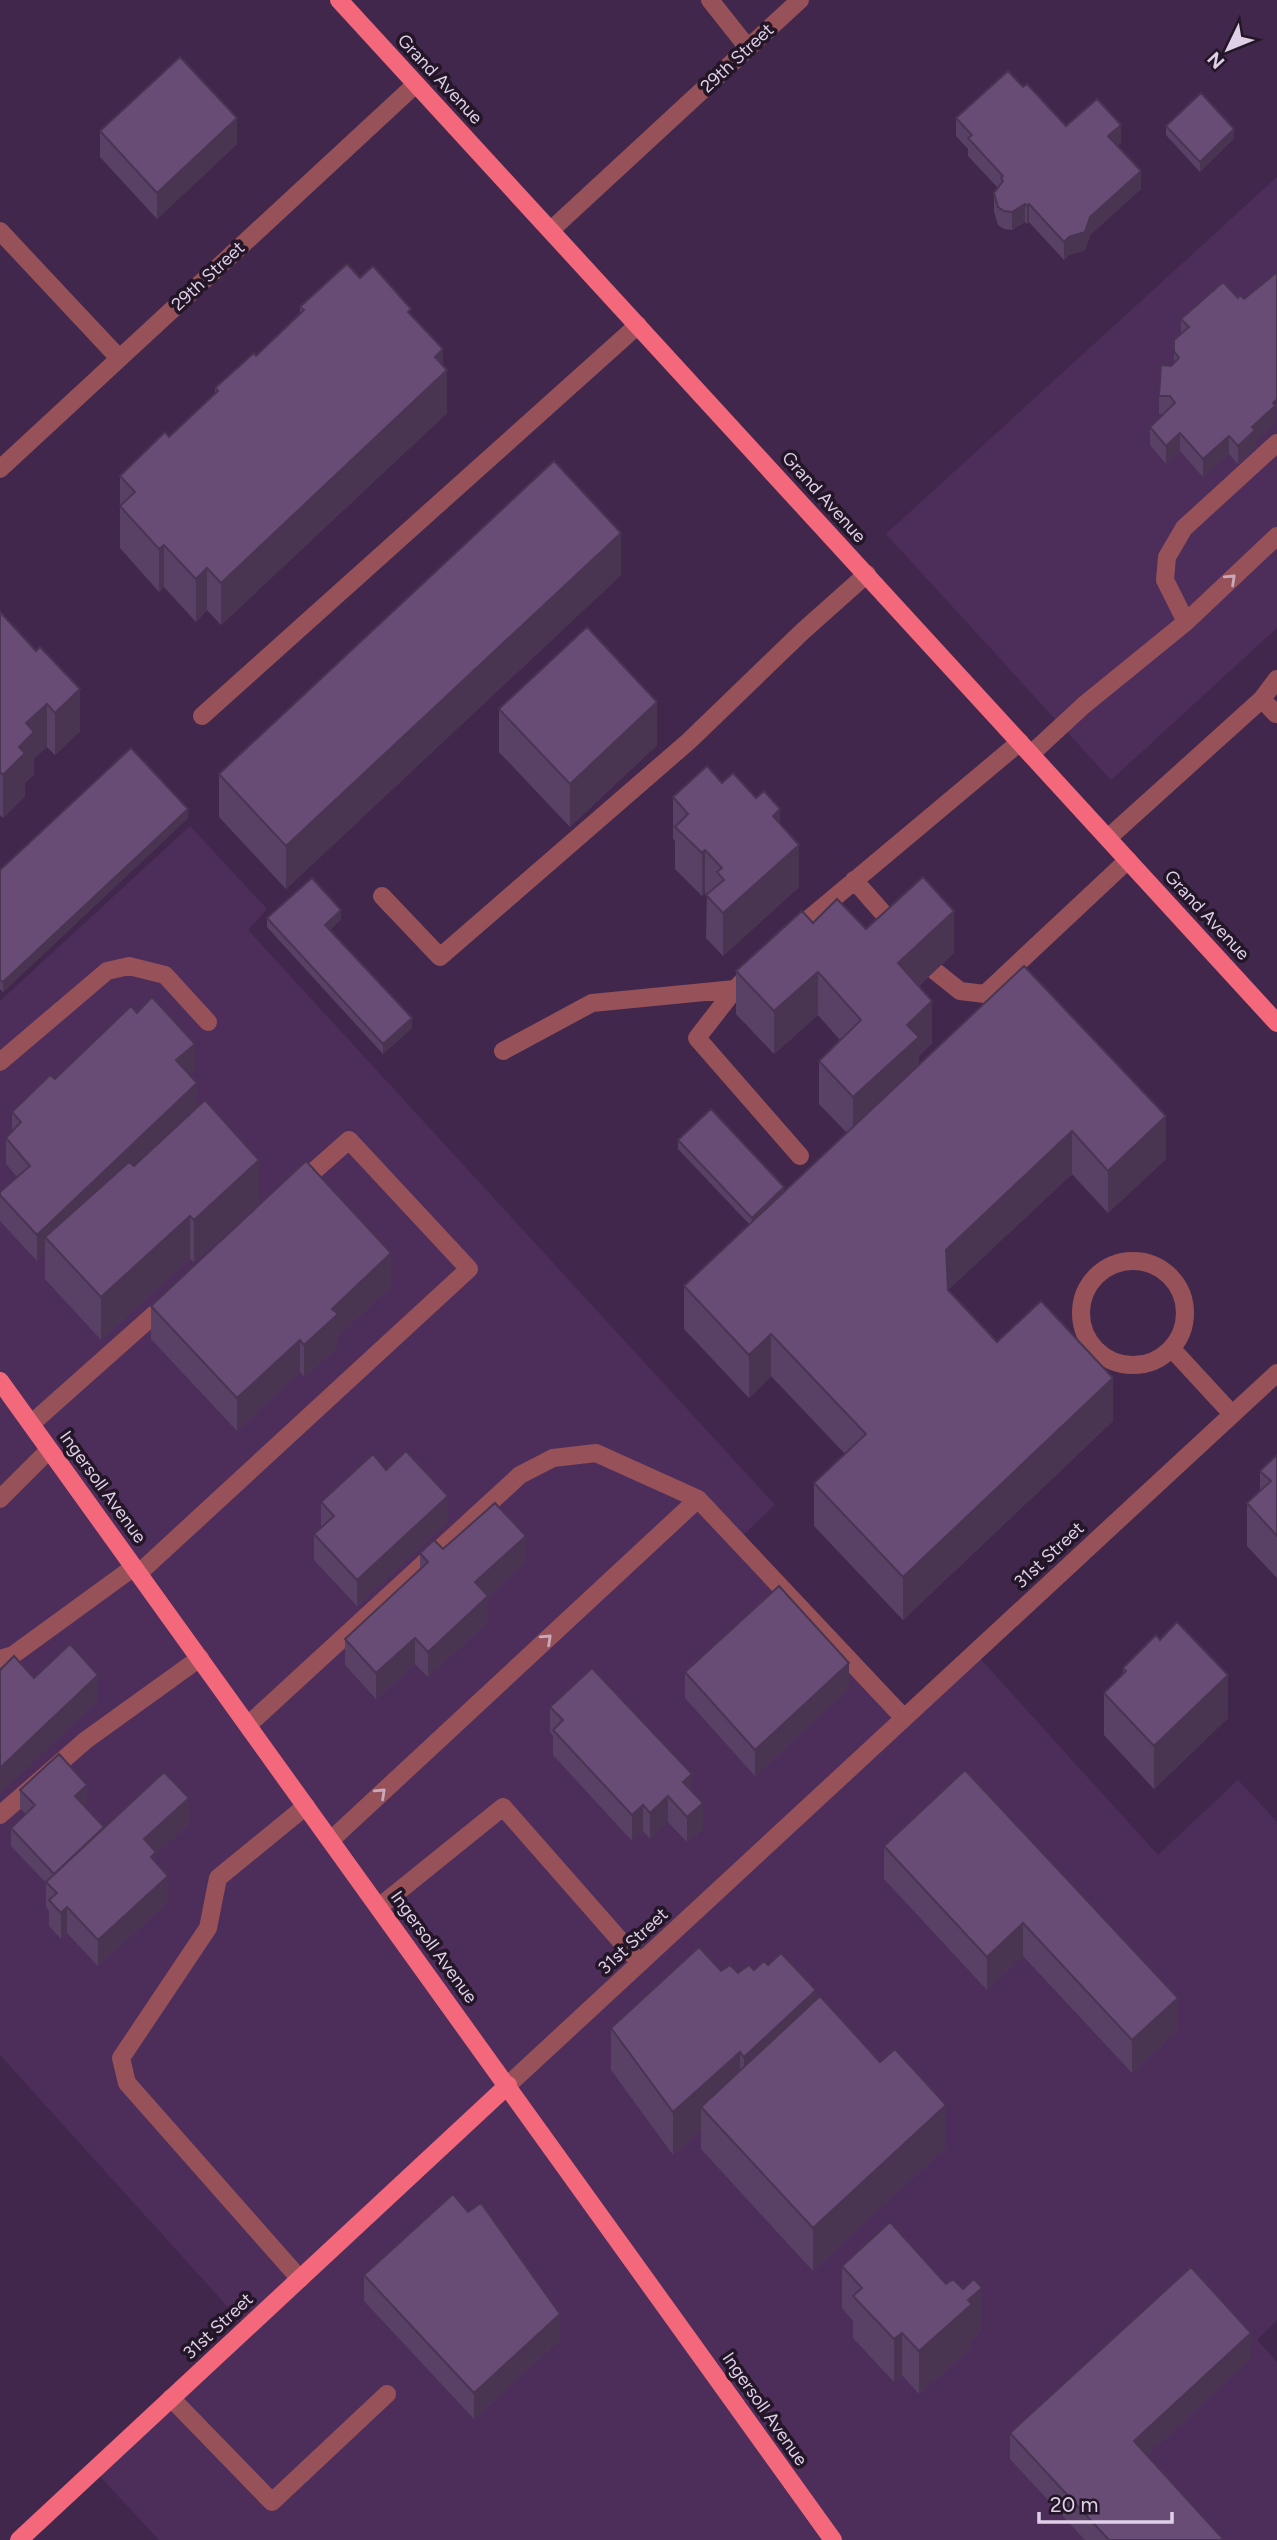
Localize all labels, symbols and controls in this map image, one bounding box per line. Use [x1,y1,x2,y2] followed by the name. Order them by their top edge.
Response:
[1193,14,1263,84] north arrow
[696,18,778,97] street label: 29th Street
[393,29,487,129] street label: Grand Avenue
[1203,47,1229,73] text: N
[167,236,249,315] street label: 29th Street
[777,447,871,547] street label: Grand Avenue
[1223,574,1236,587] one-way arrow
[1160,865,1254,965] street label: Grand Avenue
[55,1427,151,1548] street label: Ingersoll Avenue
[1010,1517,1089,1593] street label: 31st Street
[539,1634,552,1647] one-way arrow
[373,1789,386,1802] one-way arrow
[386,1887,482,2008] street label: Ingersoll Avenue
[594,1903,673,1979] street label: 31st Street
[179,2288,258,2364] street label: 31st Street
[718,2348,812,2470] street label: Ingersoll Avenue
[1039,2480,1172,2524] scale bar
[1050,2492,1098,2517] text: 20 m

